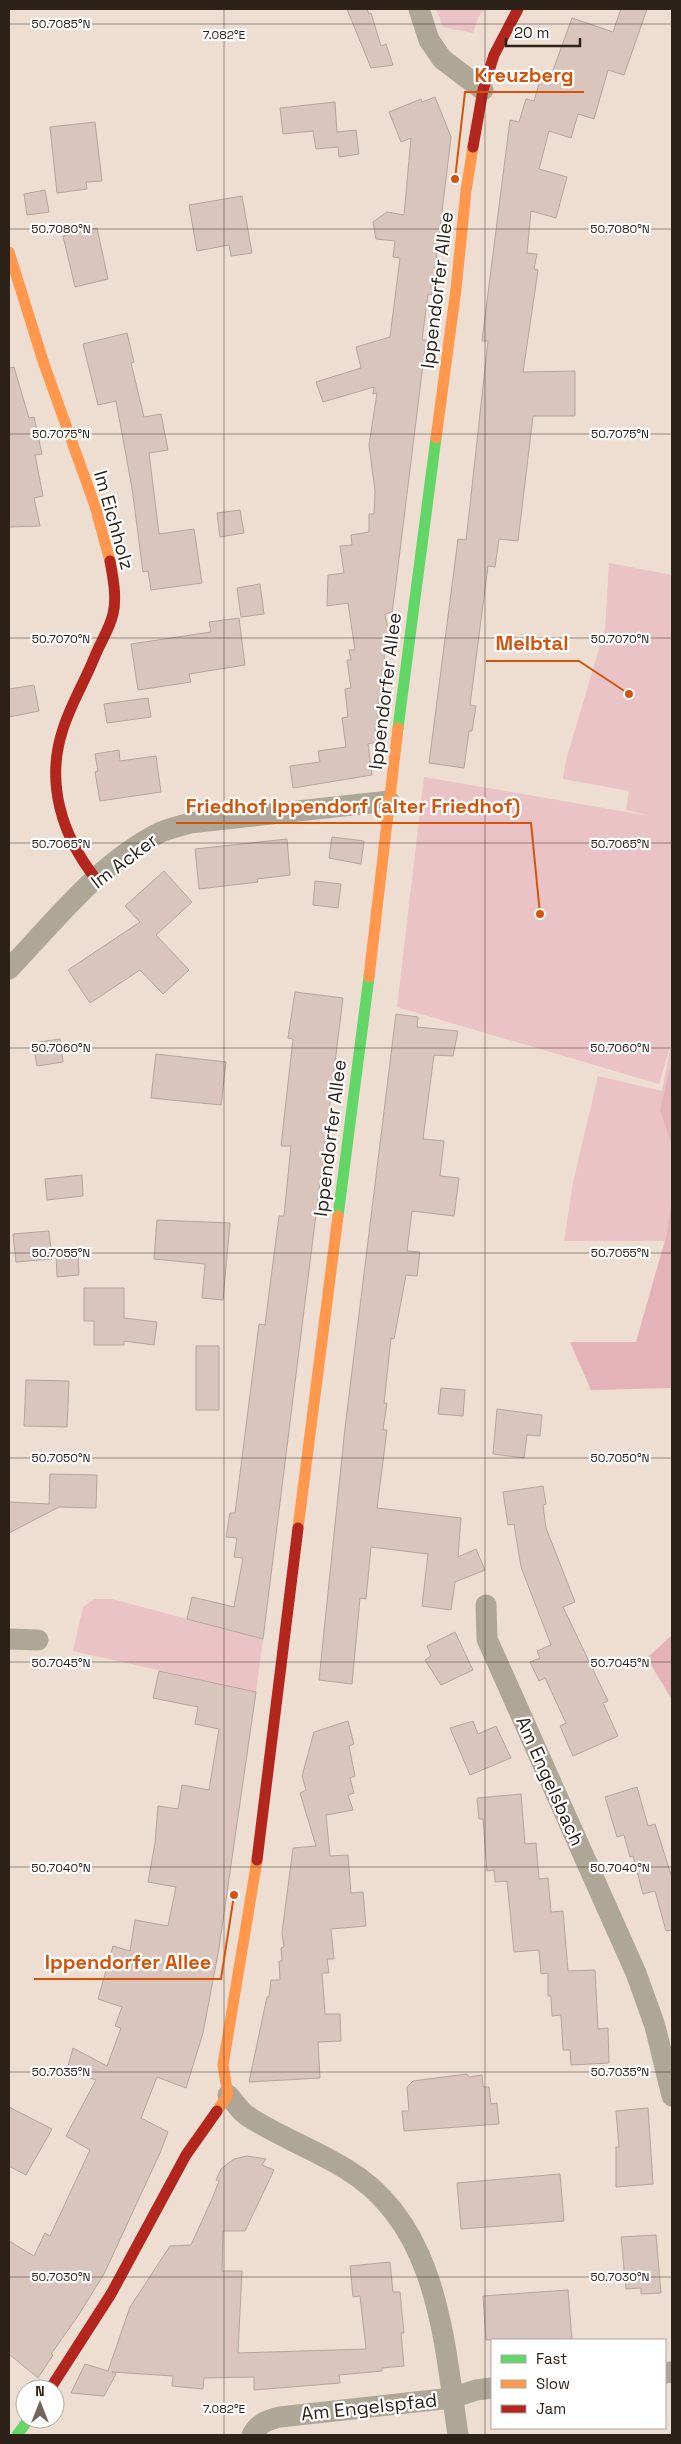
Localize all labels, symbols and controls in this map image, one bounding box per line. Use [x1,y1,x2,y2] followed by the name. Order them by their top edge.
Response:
[506,15,580,47] scale bar
[32,16,90,32] text: 50.7085°N
[514,23,549,42] text: 20 m
[203,27,246,43] text: 7.082°E
[465,57,584,92] callout: Kreuzberg
[475,62,573,88] text: Kreuzberg
[415,210,459,370] street label: Ippendorfer Allee
[31,221,91,237] text: 50.7080°N
[590,221,650,237] text: 50.7080°N
[32,426,90,442] text: 50.7075°N
[591,426,649,442] text: 50.7075°N
[88,467,140,573] street label: Im Eichholz
[363,611,407,771] street label: Ippendorfer Allee
[486,626,579,661] callout: Melbtal
[496,630,568,656] text: Melbtal
[32,631,90,647] text: 50.7070°N
[591,631,649,647] text: 50.7070°N
[176,788,531,823] callout: Friedhof Ippendorf (alter Friedhof)
[186,793,520,819] text: Friedhof Ippendorf (alter Friedhof)
[86,828,162,894] street label: Im Acker
[32,836,90,852] text: 50.7065°N
[591,836,649,852] text: 50.7065°N
[31,1040,91,1056] text: 50.7060°N
[590,1040,650,1056] text: 50.7060°N
[308,1058,352,1218] street label: Ippendorfer Allee
[32,1245,90,1261] text: 50.7055°N
[591,1245,649,1261] text: 50.7055°N
[31,1450,91,1466] text: 50.7050°N
[590,1450,650,1466] text: 50.7050°N
[32,1655,90,1671] text: 50.7045°N
[591,1655,649,1671] text: 50.7045°N
[510,1712,590,1850] street label: Am Engelsbach
[31,1860,91,1876] text: 50.7040°N
[590,1860,650,1876] text: 50.7040°N
[34,1944,221,1979] callout: Ippendorfer Allee
[45,1949,211,1975] text: Ippendorfer Allee
[32,2064,90,2080] text: 50.7035°N
[591,2064,649,2080] text: 50.7035°N
[31,2269,91,2285] text: 50.7030°N
[590,2269,650,2285] text: 50.7030°N
[491,2339,666,2429] legend
[536,2349,567,2368] text: Fast
[536,2374,570,2393] text: Slow
[15,2379,65,2429] north arrow
[35,2382,45,2400] text: N
[300,2387,438,2427] street label: Am Engelspfad
[536,2399,566,2418] text: Jam
[203,2401,246,2417] text: 7.082°E

